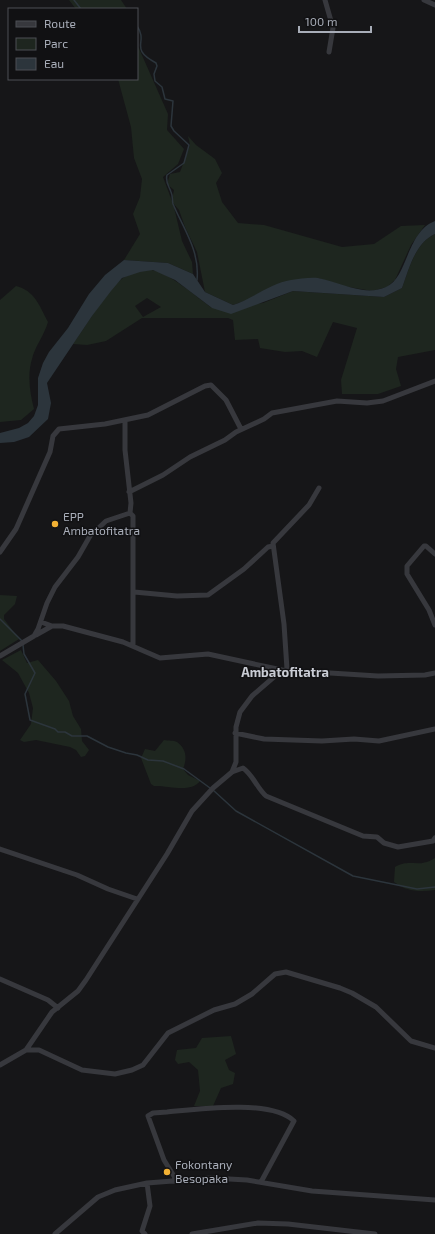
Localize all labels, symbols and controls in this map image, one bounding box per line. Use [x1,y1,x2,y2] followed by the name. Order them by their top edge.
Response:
[8,8,138,80] legend
[299,8,371,34] scale bar
[305,14,337,28] text: 100 m
[44,16,76,30] text: Route
[44,36,68,50] text: Parc
[44,56,64,70] text: Eau
[63,509,140,537] place label: EPP Ambatofitatra
[50,519,60,529] marker: EPP Ambatofitatra
[241,664,329,680] district label: Ambatofitatra
[175,1157,233,1185] place label: Fokontany Besopaka
[162,1167,172,1177] marker: Fokontany Besopaka

